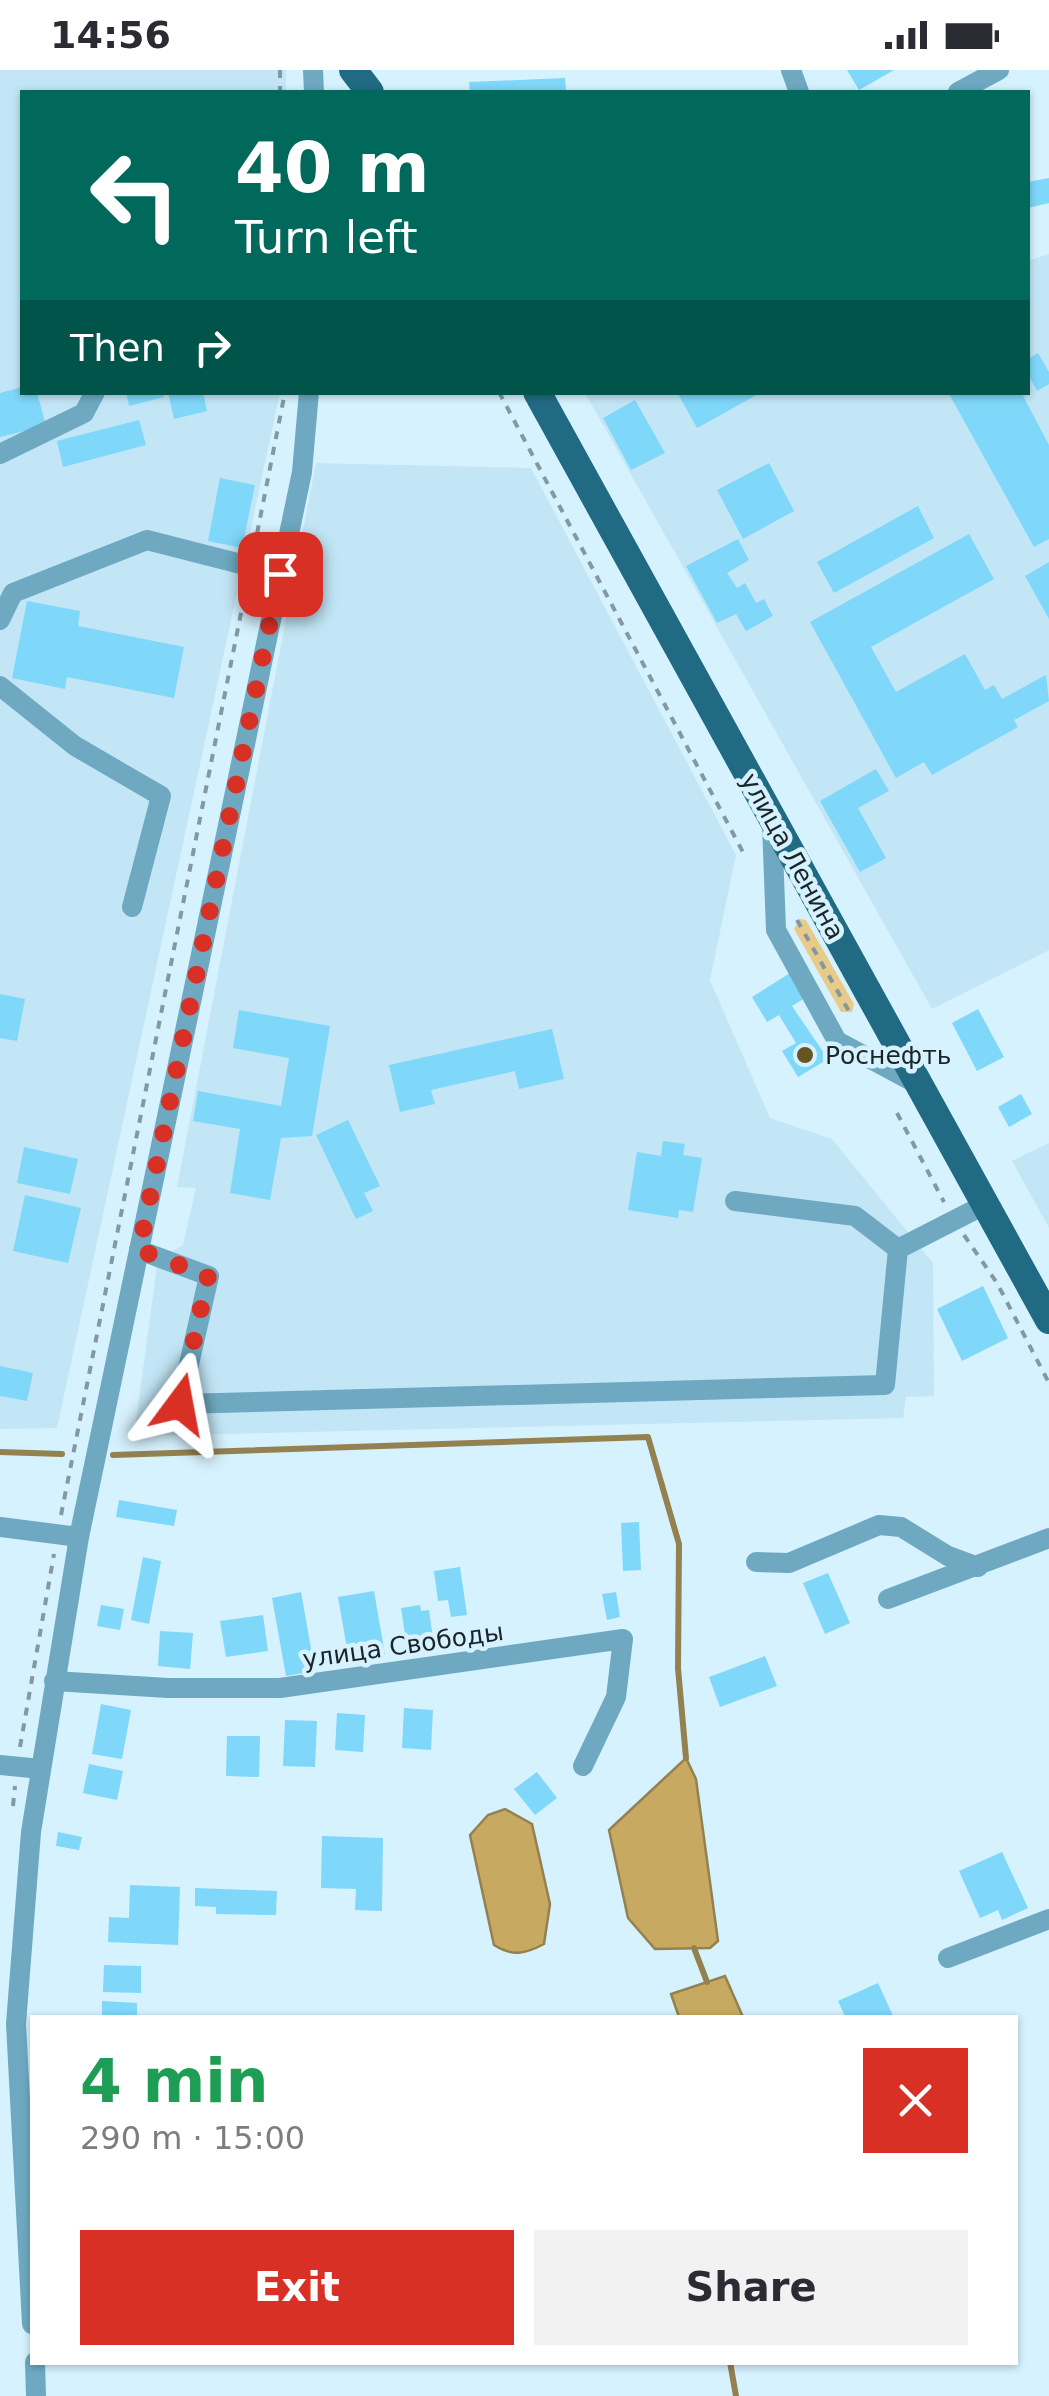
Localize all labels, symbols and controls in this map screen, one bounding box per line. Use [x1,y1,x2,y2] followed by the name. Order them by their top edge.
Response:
[50,13,171,57] text: 14:56
[235,127,430,209] text: 40 m
[70,130,200,260] icon: left
[235,211,418,264] text: Turn left
[185,320,240,375] icon: right
[70,326,165,370] text: Then
[238,532,323,617] pin
[253,547,308,602] icon: arrive
[735,768,850,945] street label: улица Ленина
[825,1041,952,1070] place label: Роснефть
[794,1044,816,1066] marker: Роснефть
[128,1352,232,1456] position arrow
[301,1617,505,1674] street label: улица Свободы
[80,2046,268,2116] text: 4 min
[863,2048,968,2153] button: close
[80,2119,305,2157] text: 290 m · 15:00
[80,2230,514,2345] button: Exit
[534,2230,968,2345] button: Share

